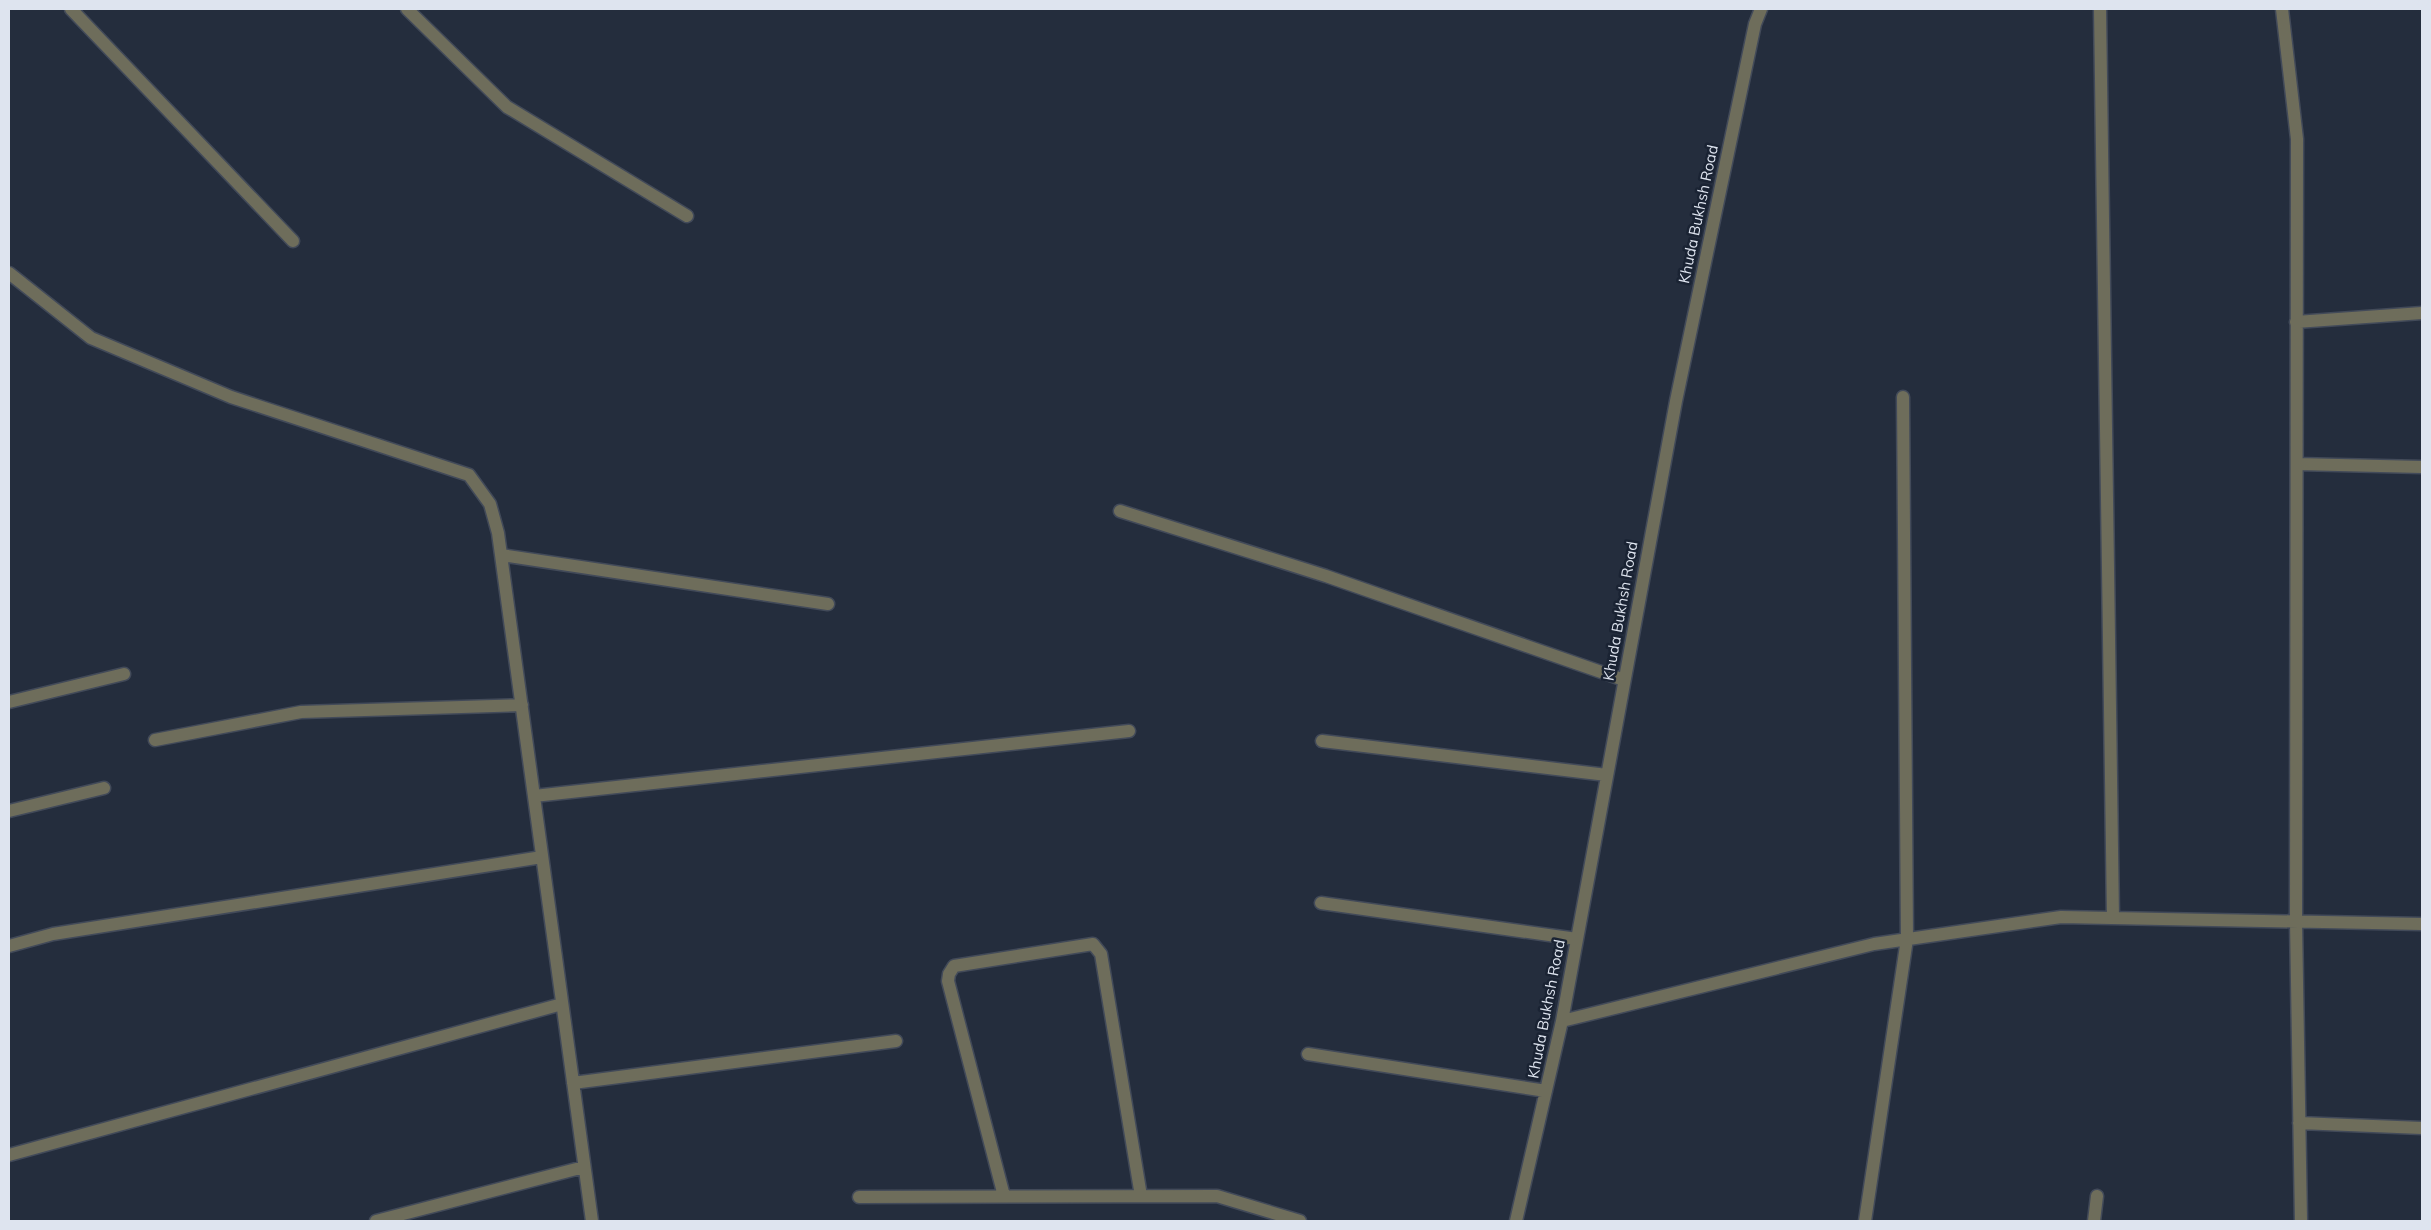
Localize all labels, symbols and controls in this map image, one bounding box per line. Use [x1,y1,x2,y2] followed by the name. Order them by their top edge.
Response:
[1674,143,1722,285] street label: Khuda Bukhsh Road
[1598,540,1642,682] street label: Khuda Bukhsh Road
[1523,938,1569,1080] street label: Khuda Bukhsh Road

